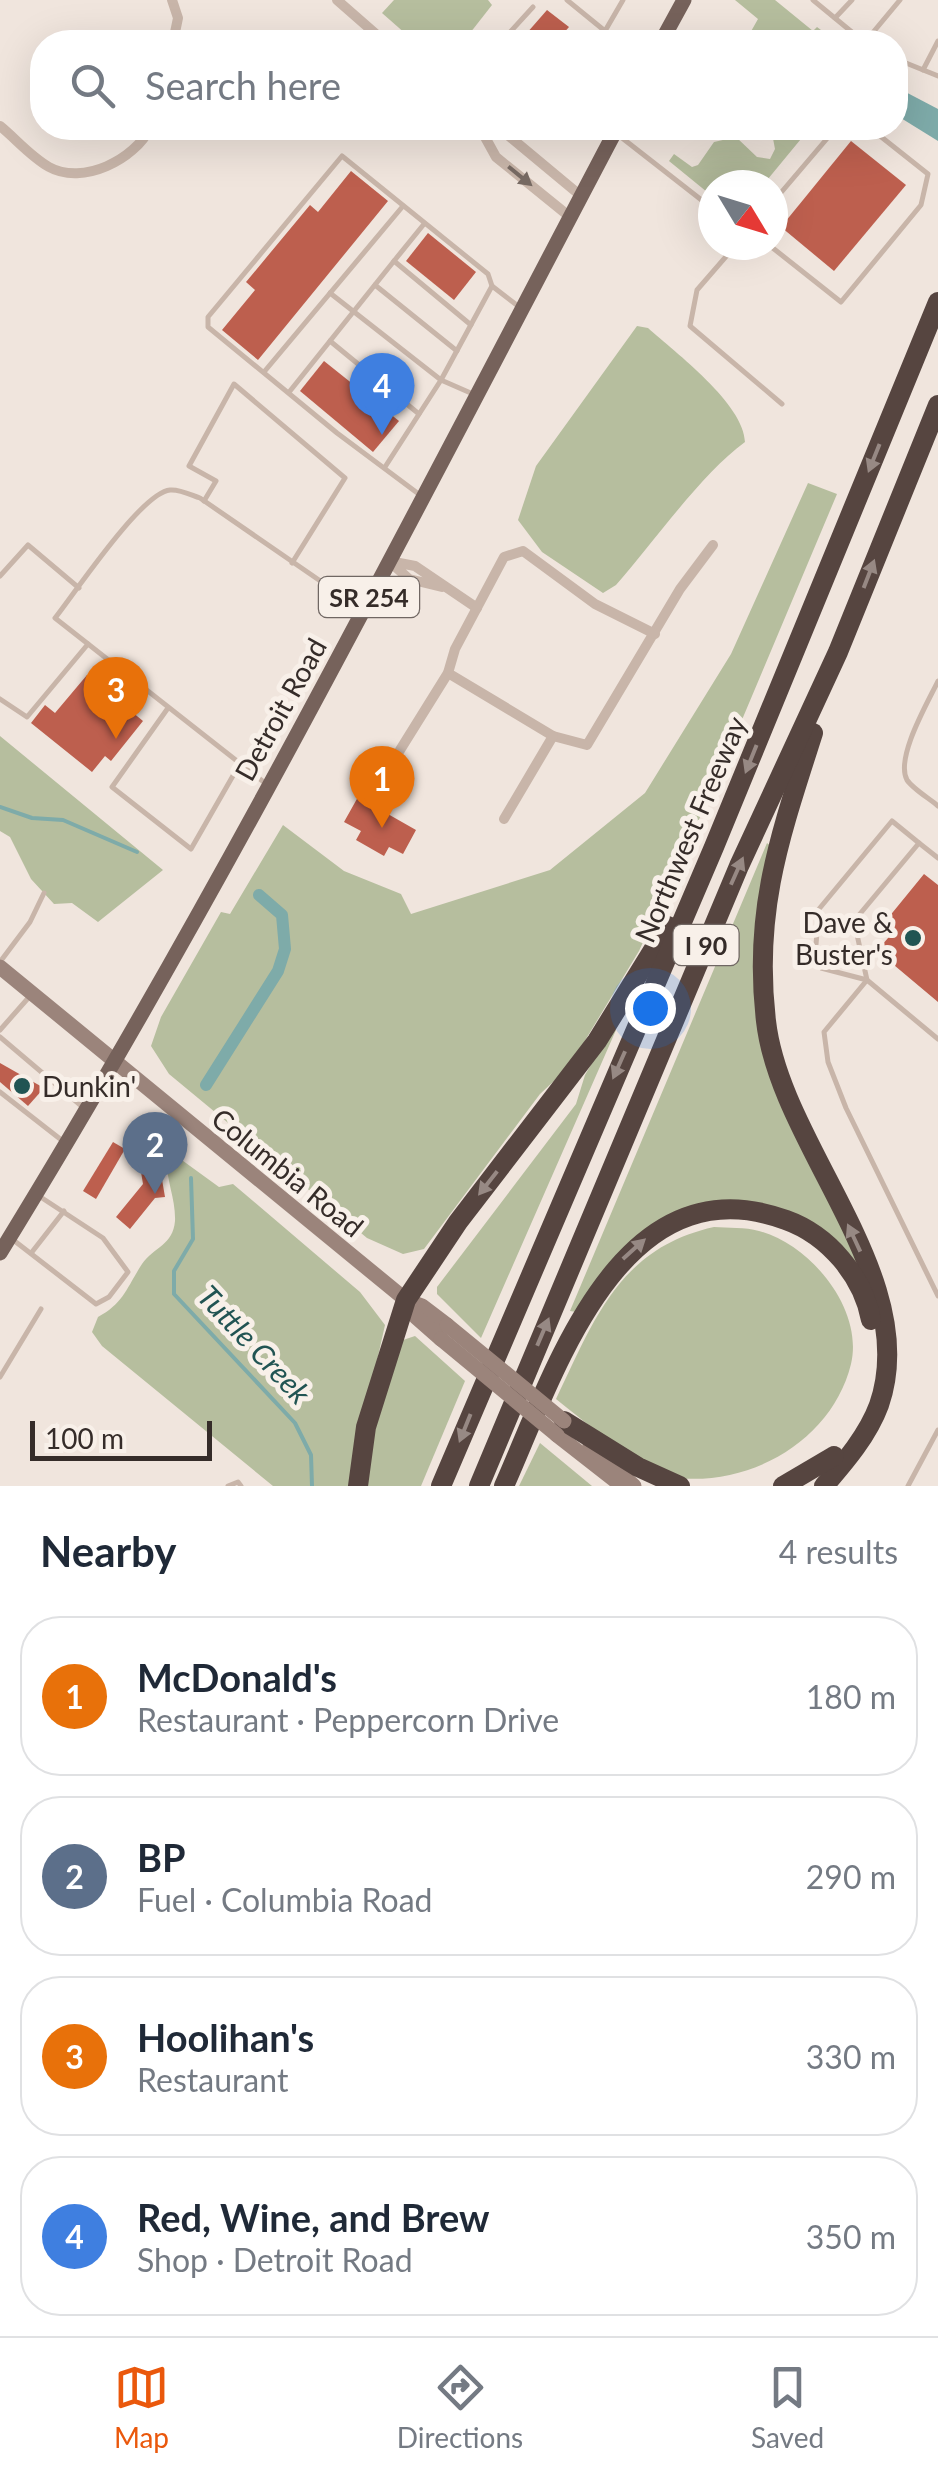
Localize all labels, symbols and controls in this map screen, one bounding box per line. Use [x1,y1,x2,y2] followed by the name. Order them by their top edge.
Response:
[30,30,908,140] search box
[65,58,120,113] icon: search
[145,62,341,108] text: Search here
[507,165,532,186] one-way arrow
[698,170,788,260] north arrow
[350,352,414,435] pin: 4
[865,443,881,473] one-way arrow
[862,558,877,588] one-way arrow
[319,577,419,617] road number: SR 254
[227,632,333,786] street label: Detroit Road
[84,656,148,739] pin: 3
[627,710,753,947] street label: Northwest Freeway
[742,744,758,774] one-way arrow
[350,746,414,828] pin: 1
[729,856,745,886] one-way arrow
[795,905,893,971] place label: Dave & Buster's
[674,925,738,965] road number: I 90
[902,927,924,949] marker: Dave & Buster's
[625,983,676,1034] your location
[611,1050,627,1080] one-way arrow
[42,1069,136,1103] place label: Dunkin'
[11,1075,33,1097] marker: Dunkin'
[205,1101,371,1243] street label: Columbia Road
[122,1112,188,1194] pin: 2
[478,1170,498,1196] one-way arrow
[845,1223,862,1252] one-way arrow
[622,1238,646,1261] one-way arrow
[191,1277,319,1411] water label: Tuttle Creek
[536,1316,552,1346] one-way arrow
[457,1414,473,1443] one-way arrow
[30,1416,212,1460] scale bar
[45,1421,124,1455] text: 100 m
[40,1526,177,1576] text: Nearby
[779,1532,898,1571] text: 4 results
[137,1654,337,1700] text: McDonald's
[65,1677,84,1716] text: 1
[806,1677,896,1716] text: 180 m
[137,1700,559,1739] text: Restaurant · Peppercorn Drive
[137,1834,186,1880] text: BP
[65,1857,84,1896] text: 2
[806,1857,896,1896] text: 290 m
[137,1880,432,1919] text: Fuel · Columbia Road
[137,2014,314,2060] text: Hoolihan's
[65,2037,84,2076] text: 3
[806,2037,896,2076] text: 330 m
[137,2060,288,2099] text: Restaurant
[137,2194,489,2240] text: Red, Wine, and Brew
[65,2217,84,2256] text: 4
[806,2217,896,2256] text: 350 m
[137,2240,413,2279] text: Shop · Detroit Road
[114,2360,169,2454] tab: Map
[397,2360,523,2454] tab: Directions
[751,2360,824,2454] tab: Saved

